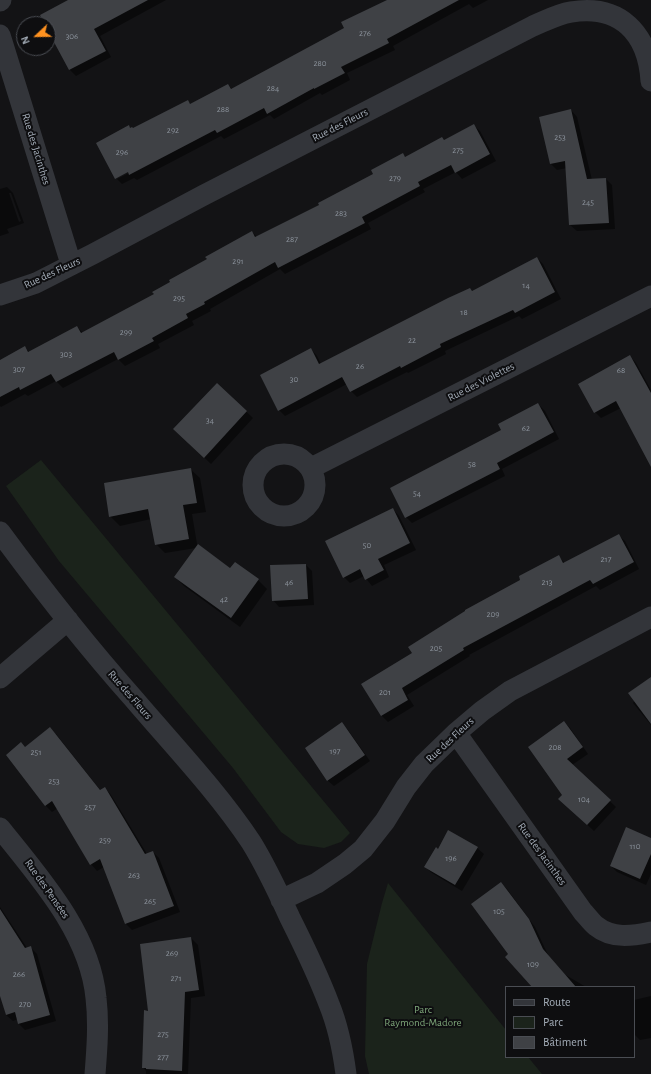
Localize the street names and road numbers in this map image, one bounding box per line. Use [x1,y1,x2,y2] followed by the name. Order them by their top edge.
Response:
[310,105,370,145] street label: Rue des Fleurs
[19,112,53,186] street label: Rue des Jacinthes
[22,254,82,292] street label: Rue des Fleurs
[445,360,517,404] street label: Rue des Violettes
[105,668,155,722] street label: Rue des Fleurs
[423,714,477,766] street label: Rue des Fleurs
[515,820,569,888] street label: Rue des Jacinthes
[22,857,72,921] street label: Rue des Pensées

